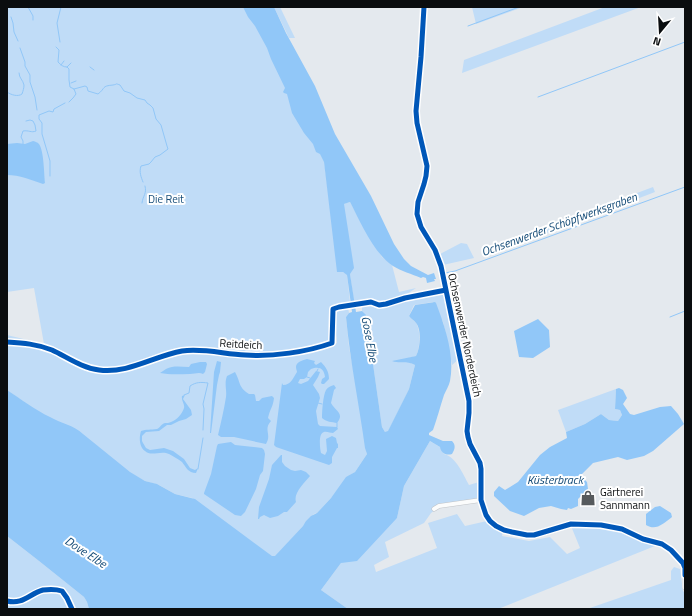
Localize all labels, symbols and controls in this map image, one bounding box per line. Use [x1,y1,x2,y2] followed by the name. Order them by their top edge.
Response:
[640,12,680,52] north arrow
[651,33,663,50] text: N
[478,187,640,261] water label: Ochsenwerder Schöpfwerksgraben
[148,191,184,207] park label: Die Reit
[444,272,486,398] street label: Ochsenwerder Norderdeich
[357,315,384,365] water label: Gose Elbe
[219,335,263,353] street label: Reitdeich
[527,470,585,489] water label: Küsterbrack
[600,484,650,513] place label: Gärtnerei Sannmann
[579,489,597,507] shop icon: Gärtnerei Sannmann
[61,531,112,573] water label: Dove Elbe

